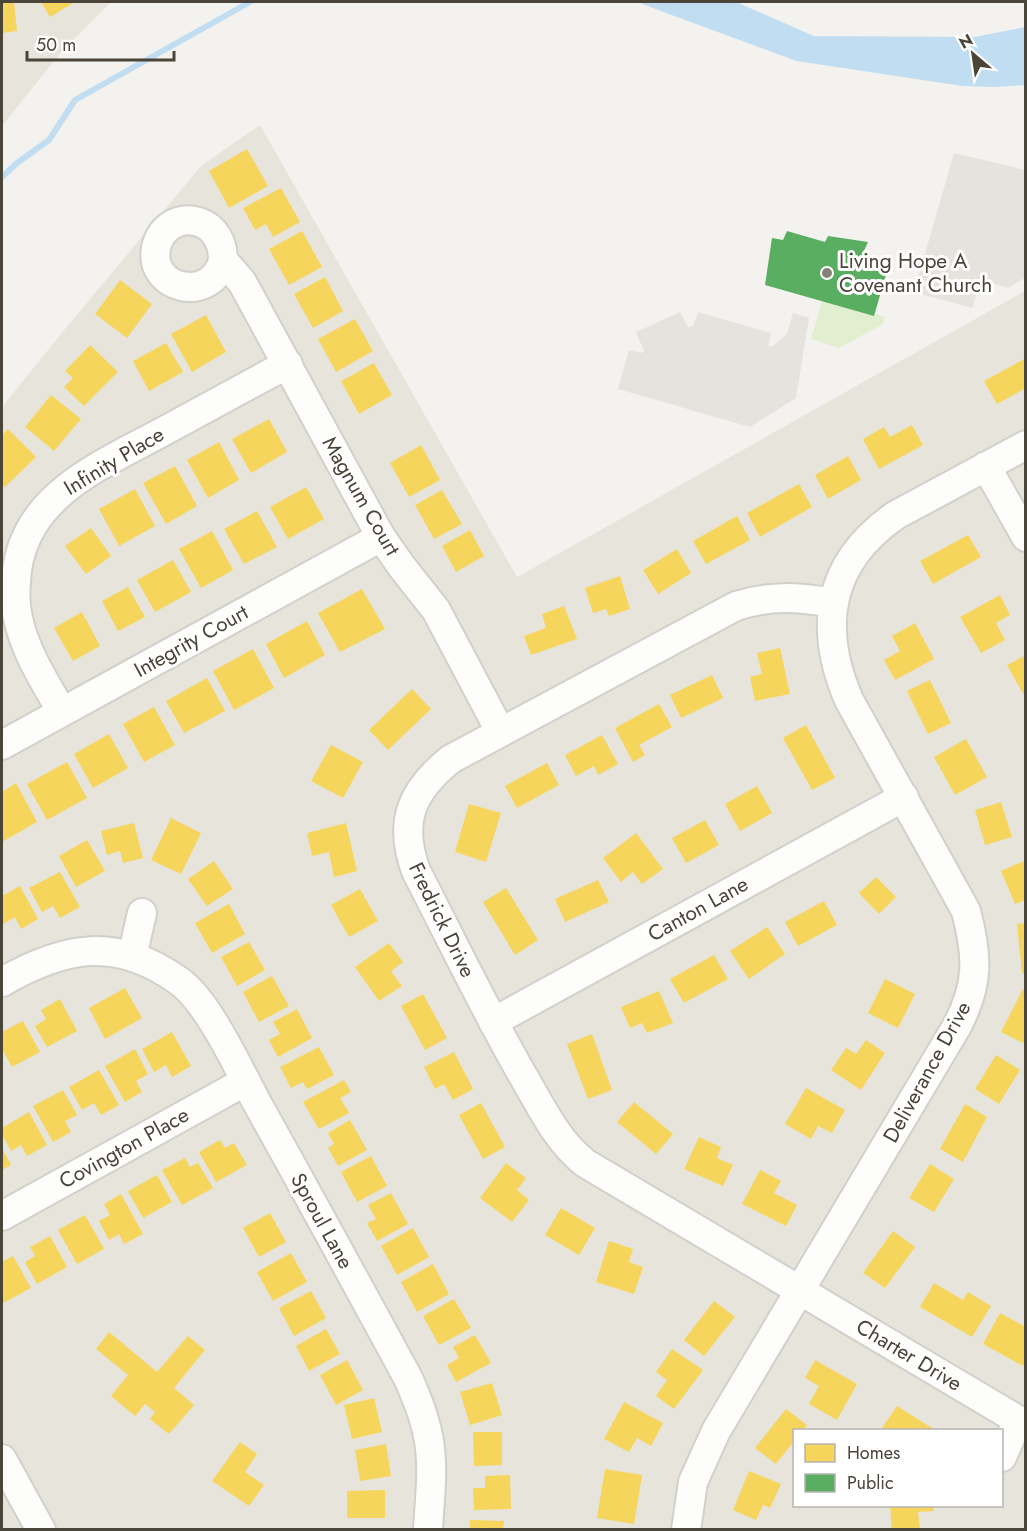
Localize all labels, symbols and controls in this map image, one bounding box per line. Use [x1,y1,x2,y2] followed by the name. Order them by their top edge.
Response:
[27,24,174,62] scale bar
[943,24,1003,84] north arrow
[955,28,977,54] text: N
[36,32,76,58] text: 50 m
[839,246,992,300] place label: Living Hope A Covenant Church
[820,266,834,280] marker: Living Hope A Covenant Church
[58,419,170,503] street label: Infinity Place
[315,431,407,561] street label: Magnum Court
[128,597,254,685] street label: Integrity Court
[401,857,483,983] street label: Fredrick Drive
[642,869,754,949] street label: Canton Lane
[876,996,978,1148] street label: Deliverance Drive
[54,1100,195,1196] street label: Covington Place
[283,1168,361,1275] street label: Sproul Lane
[850,1312,968,1399] street label: Charter Drive
[793,1429,1003,1507] legend
[847,1440,900,1466] text: Homes
[847,1470,894,1496] text: Public

